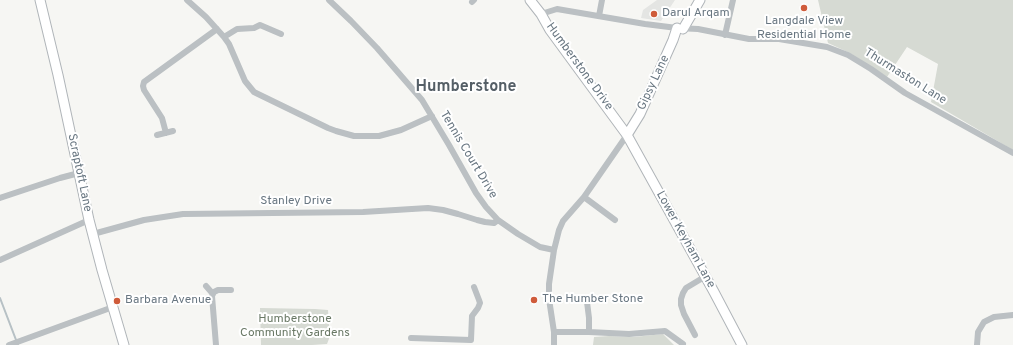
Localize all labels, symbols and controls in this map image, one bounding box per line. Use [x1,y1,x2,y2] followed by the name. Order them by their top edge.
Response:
[799,3,809,13] marker: Langdale View Residential Home
[662,7,730,21] place label: Darul Arqam
[649,9,659,19] marker: Darul Arqam
[757,15,851,43] place label: Langdale View Residential Home
[542,20,616,114] street label: Humberstone Drive
[861,46,949,108] street label: Thurmaston Lane
[635,53,673,113] street label: Gipsy Lane
[415,78,517,98] district label: Humberstone
[436,109,500,201] street label: Tennis Court Drive
[64,133,94,213] street label: Scraptoft Lane
[652,189,718,291] street label: Lower Keyham Lane
[260,195,332,209] street label: Stanley Drive
[542,293,643,307] place label: The Humber Stone
[125,294,211,308] place label: Barbara Avenue
[529,295,539,305] marker: The Humber Stone
[112,296,122,306] marker: Barbara Avenue
[240,313,350,341] park label: Humberstone Community Gardens

